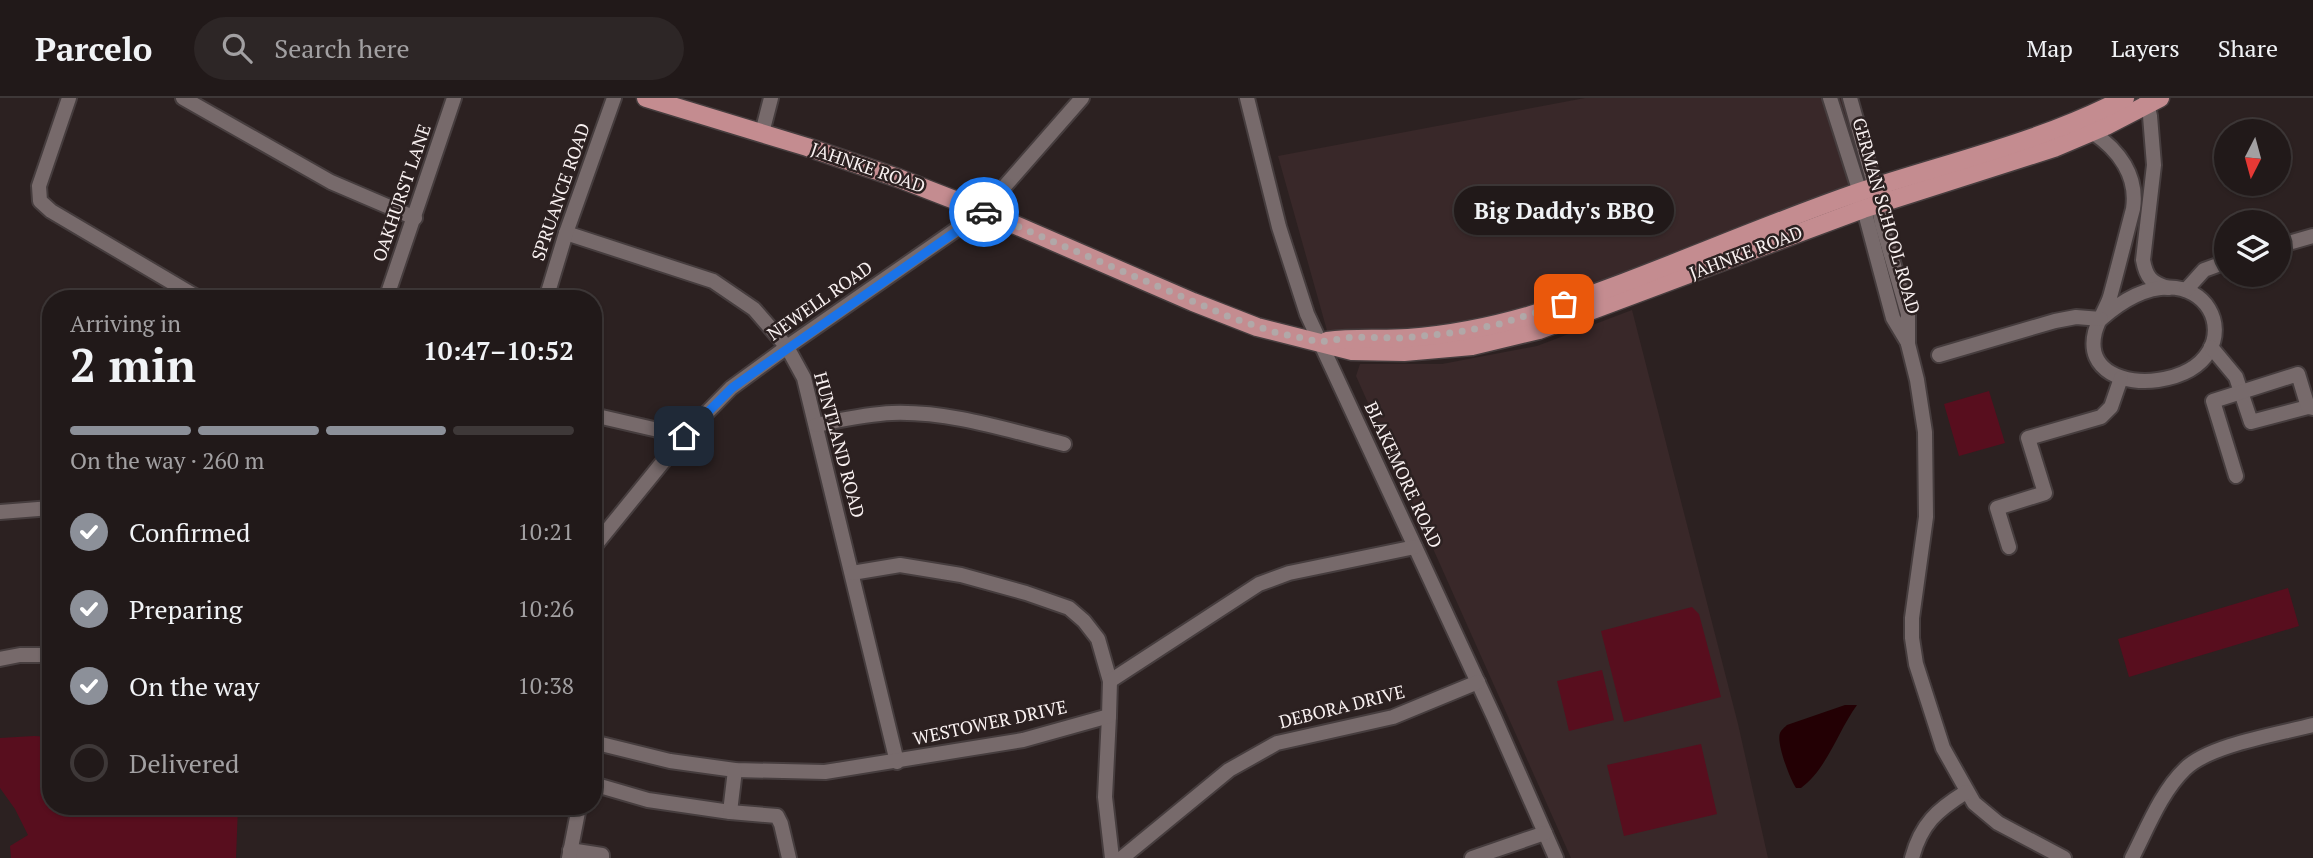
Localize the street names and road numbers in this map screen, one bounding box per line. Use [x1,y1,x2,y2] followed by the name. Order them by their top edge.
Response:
[1847,115,1927,317] street label: GERMAN SCHOOL ROAD
[525,120,595,264] street label: SPRUANCE ROAD
[366,121,436,265] street label: OAKHURST LANE
[808,136,929,198] street label: JAHNKE ROAD
[1686,219,1806,285] street label: JAHNKE ROAD
[762,255,877,345] street label: NEWELL ROAD
[809,369,871,520] street label: HUNTLAND ROAD
[1359,398,1448,552] street label: BLAKEMORE ROAD
[1276,679,1407,733] street label: DEBORA DRIVE
[911,694,1069,750] street label: WESTOWER DRIVE

